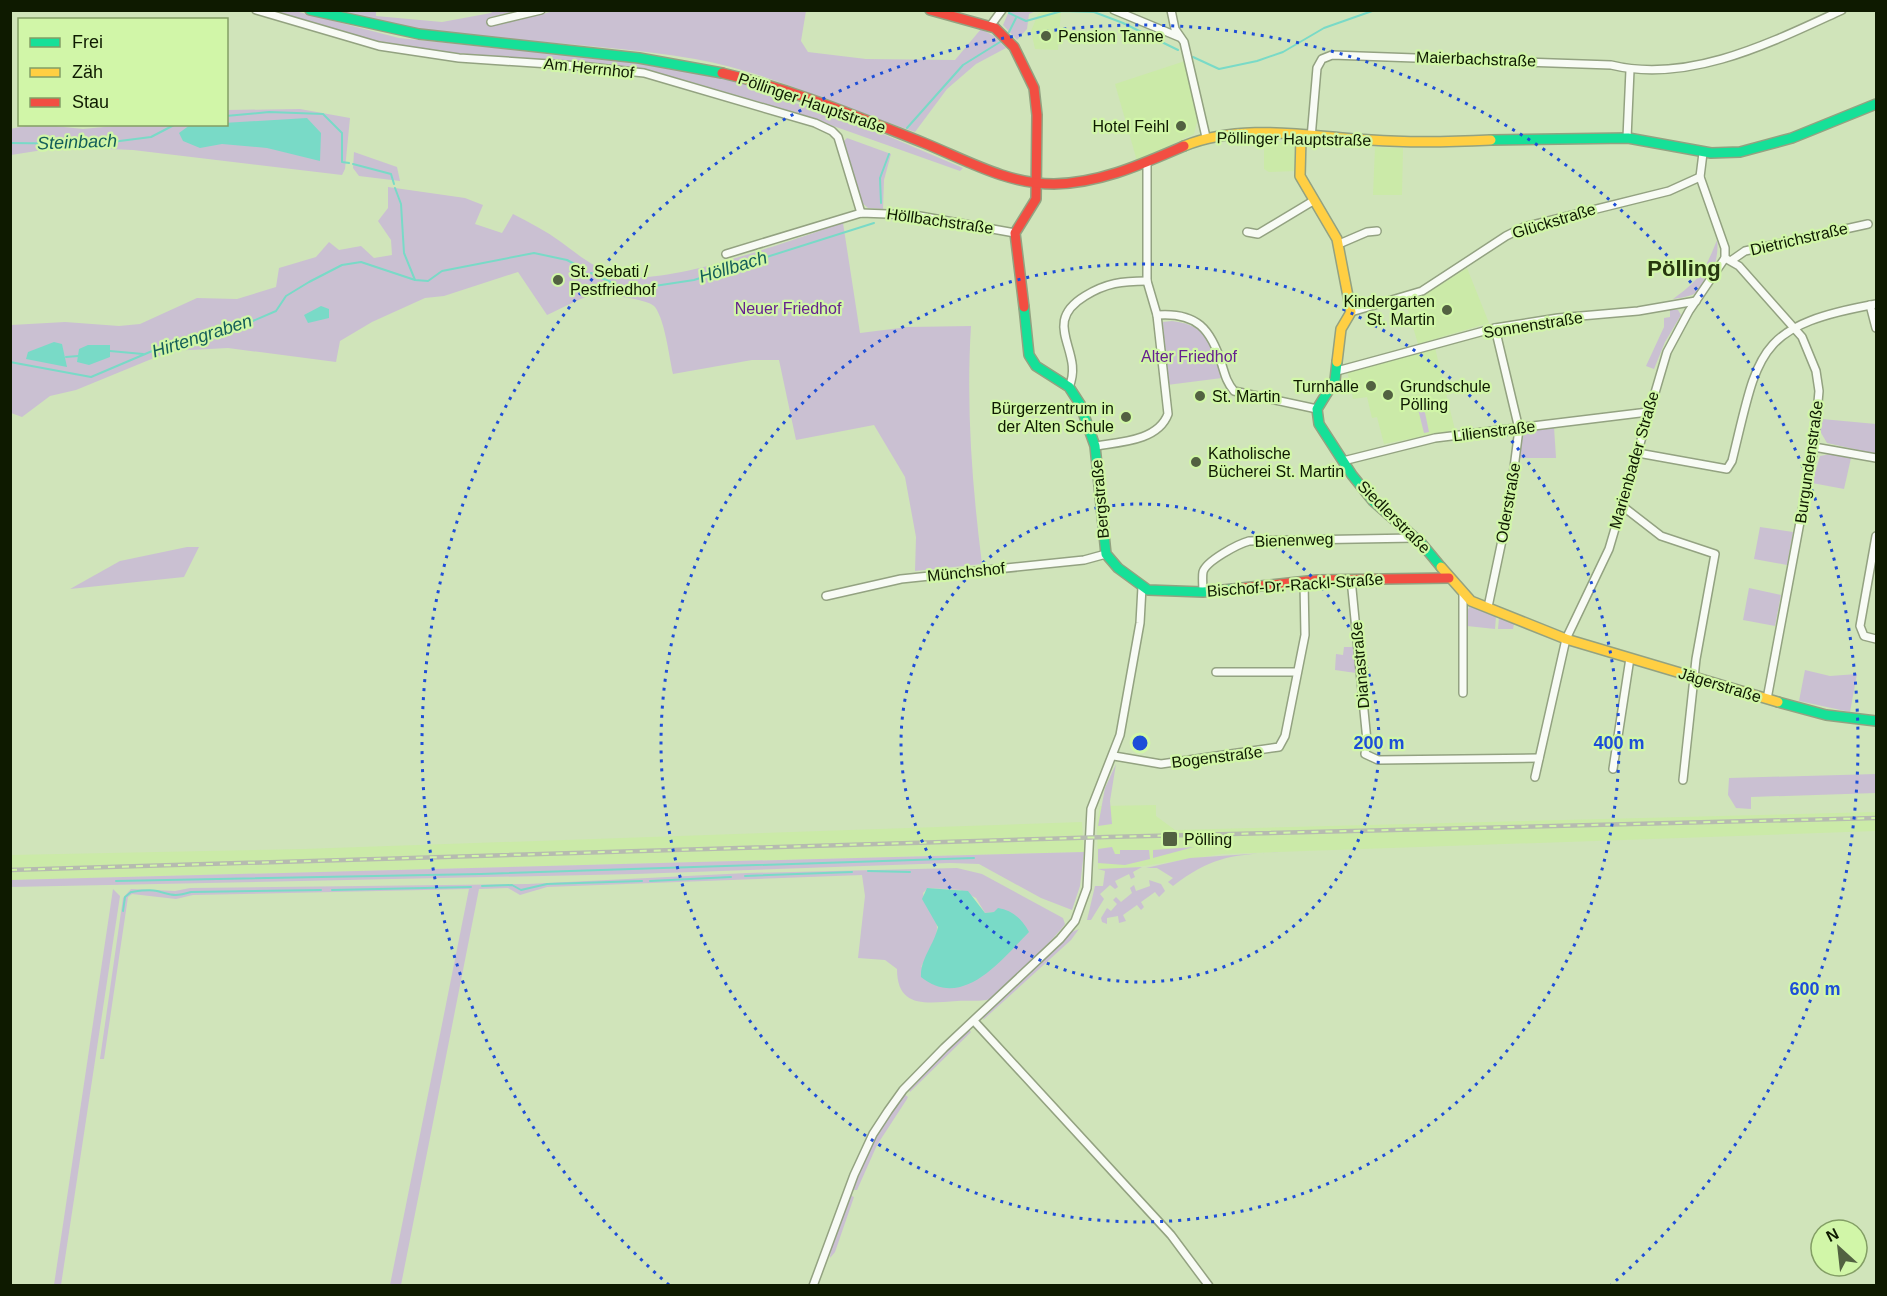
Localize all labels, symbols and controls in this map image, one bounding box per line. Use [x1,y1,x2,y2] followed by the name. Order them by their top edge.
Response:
[18,18,228,126] legend
[1058,28,1164,45] place label: Pension Tanne
[1039,29,1053,43] marker: Pension Tanne
[72,32,103,52] text: Frei
[1416,48,1536,70] street label: Maierbachstraße
[543,55,636,81] street label: Am Herrnhof
[72,62,103,82] text: Zäh
[736,70,888,136] street label: Pöllinger Hauptstraße
[72,92,109,112] text: Stau
[1093,118,1169,135] place label: Hotel Feihl
[1174,119,1188,133] marker: Hotel Feihl
[1216,129,1372,149] street label: Pöllinger Hauptstraße
[37,131,117,153] water label: Steinbach
[1510,200,1598,242] street label: Glückstraße
[886,205,995,237] street label: Höllbachstraße
[1749,219,1850,258] street label: Dietrichstraße
[697,247,769,287] water label: Höllbach
[1647,256,1721,281] district label: Pölling
[570,263,656,298] place label: St. Sebati / Pestfriedhof
[551,273,565,287] marker: St. Sebati / Pestfriedhof
[1343,293,1435,328] place label: Kindergarten St. Martin
[735,300,842,317] park label: Neuer Friedhof
[1440,303,1454,317] marker: Kindergarten St. Martin
[1482,309,1584,341] street label: Sonnenstraße
[149,310,255,362] water label: Hirtengraben
[1141,348,1238,365] park label: Alter Friedhof
[1293,378,1359,395] place label: Turnhalle
[1400,378,1491,413] place label: Grundschule Pölling
[1364,379,1378,393] marker: Turnhalle
[1212,388,1280,405] place label: St. Martin
[1381,388,1395,402] marker: Grundschule Pölling
[1193,389,1207,403] marker: St. Martin
[1606,389,1662,531] street label: Marienbader Straße
[991,400,1114,435] place label: Bürgerzentrum in der Alten Schule
[1792,400,1826,524] street label: Burgundenstraße
[1119,410,1133,424] marker: Bürgerzentrum in der Alten Schule
[1452,418,1536,444] street label: Lilienstraße
[1208,445,1344,480] place label: Katholische Bücherei St. Martin
[1189,455,1203,469] marker: Katholische Bücherei St. Martin
[1088,459,1112,539] street label: Bergstraße
[1493,462,1523,544] street label: Oderstraße
[1354,477,1434,557] street label: Siedlerstraße
[1254,530,1334,550] street label: Bienenweg
[926,559,1006,585] street label: Münchshof
[1206,570,1384,600] street label: Bischof-Dr.-Rackl-Straße
[1348,621,1372,709] street label: Dianastraße
[1677,664,1763,706] street label: Jägerstraße
[1130,733,1150,753] centre of rings
[1353,733,1405,753] text: 200 m
[1593,733,1645,753] text: 400 m
[1171,743,1264,771] street label: Bogenstraße
[1161,830,1179,848] marker: Pölling
[1184,831,1232,848] place label: Pölling
[1789,979,1841,999] text: 600 m
[1809,1218,1869,1278] north arrow
[1823,1225,1841,1245] text: N

